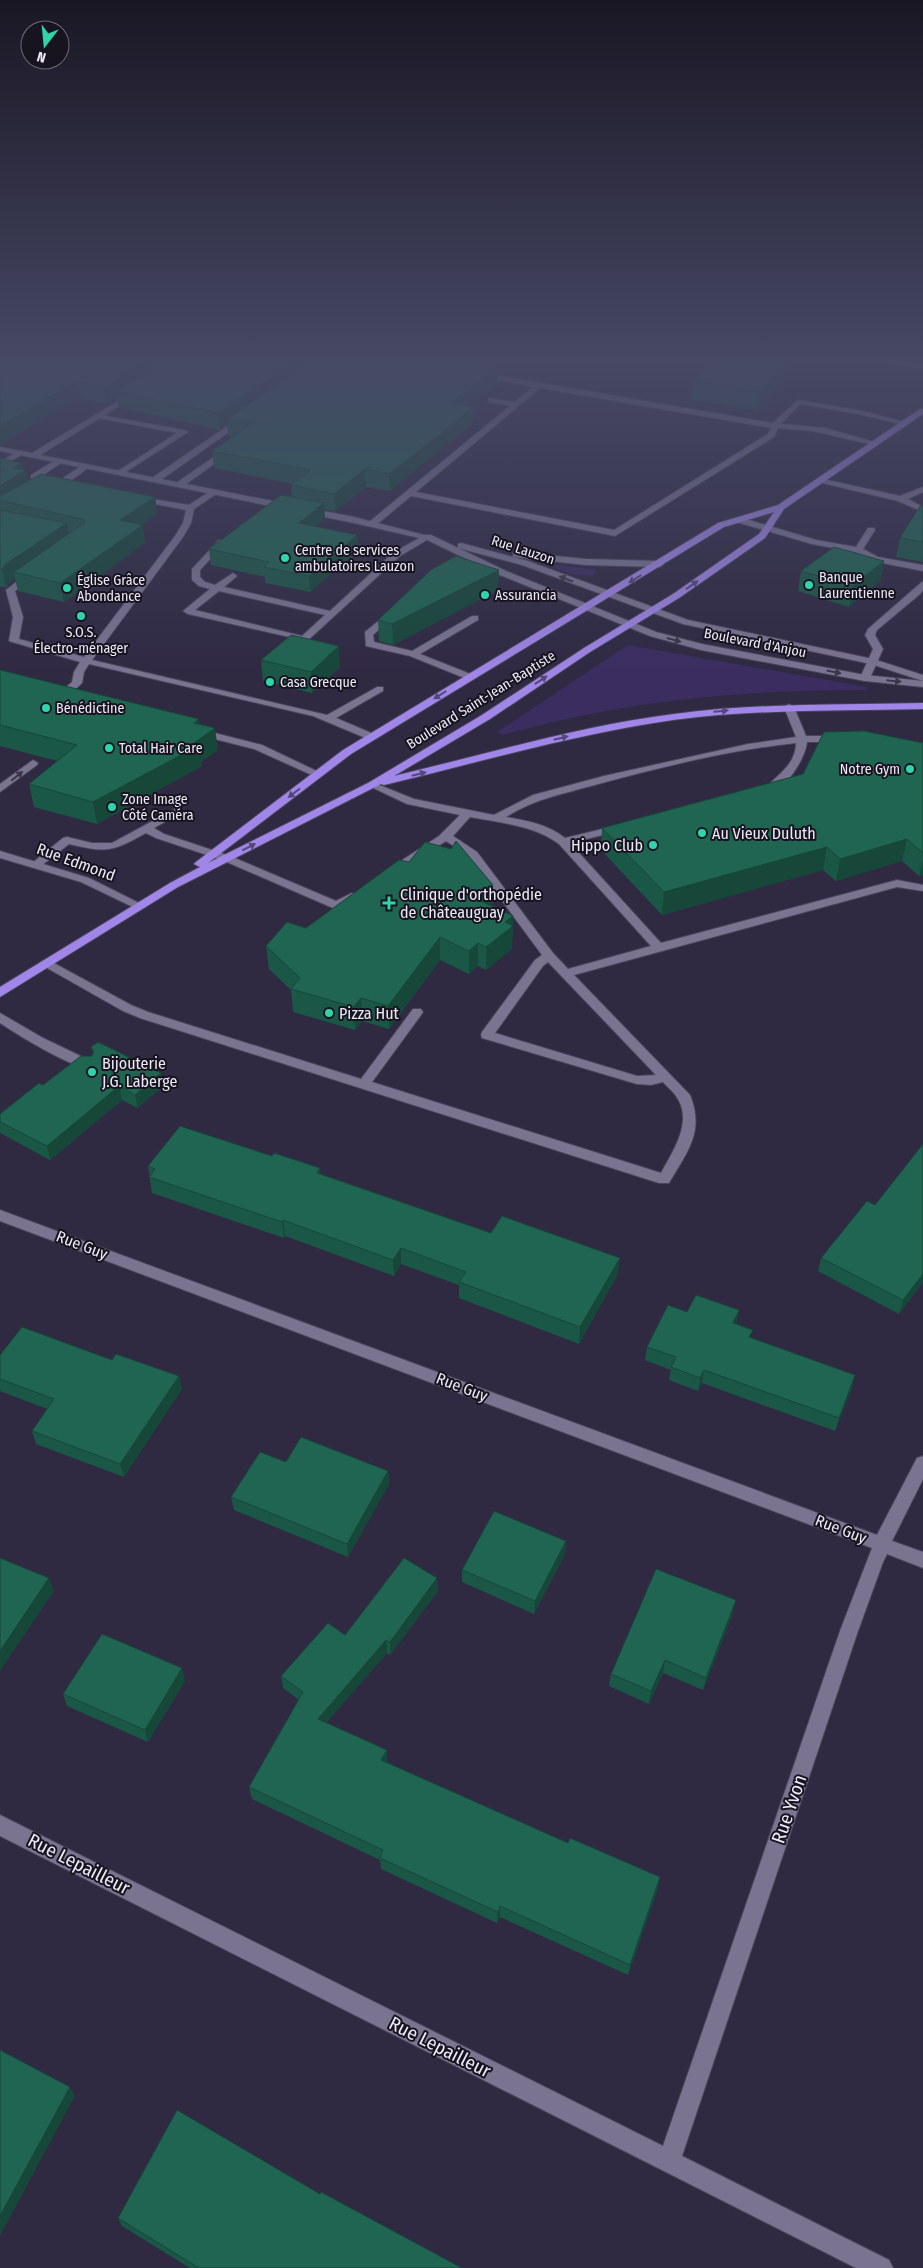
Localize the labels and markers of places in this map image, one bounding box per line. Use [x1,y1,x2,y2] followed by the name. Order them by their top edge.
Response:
[295,542,414,575] place label: Centre de services ambulatoires Lauzon
[279,552,291,564] marker: Centre de services ambulatoires Lauzon
[819,569,895,602] place label: Banque Laurentienne
[77,571,145,605] place label: Église Grâce Abondance
[803,579,815,591] marker: Banque Laurentienne
[61,582,73,594] marker: Église Grâce Abondance
[495,587,557,604] place label: Assurancia
[479,589,491,601] marker: Assurancia
[75,610,87,622] marker: S.O.S. Électro-ménager
[34,624,128,657] place label: S.O.S. Électro-ménager
[280,674,357,691] place label: Casa Grecque
[264,676,276,688] marker: Casa Grecque
[56,700,124,717] place label: Bénédictine
[40,702,52,714] marker: Bénédictine
[119,740,203,757] place label: Total Hair Care
[103,742,115,754] marker: Total Hair Care
[840,761,900,778] place label: Notre Gym
[904,763,916,775] marker: Notre Gym
[122,791,194,824] place label: Zone Image Côté Caméra
[106,801,118,813] marker: Zone Image Côté Caméra
[712,824,816,843] place label: Au Vieux Duluth
[696,827,708,839] marker: Au Vieux Duluth
[571,836,643,855] place label: Hippo Club
[647,839,659,851] marker: Hippo Club
[400,885,542,922] place label: Clinique d'orthopédie de Châteauguay
[382,896,396,910] marker: Clinique d'orthopédie de Châteauguay
[339,1004,400,1023] place label: Pizza Hut
[323,1007,335,1019] marker: Pizza Hut
[102,1054,178,1091] place label: Bijouterie J.G. Laberge
[86,1066,98,1078] marker: Bijouterie J.G. Laberge

